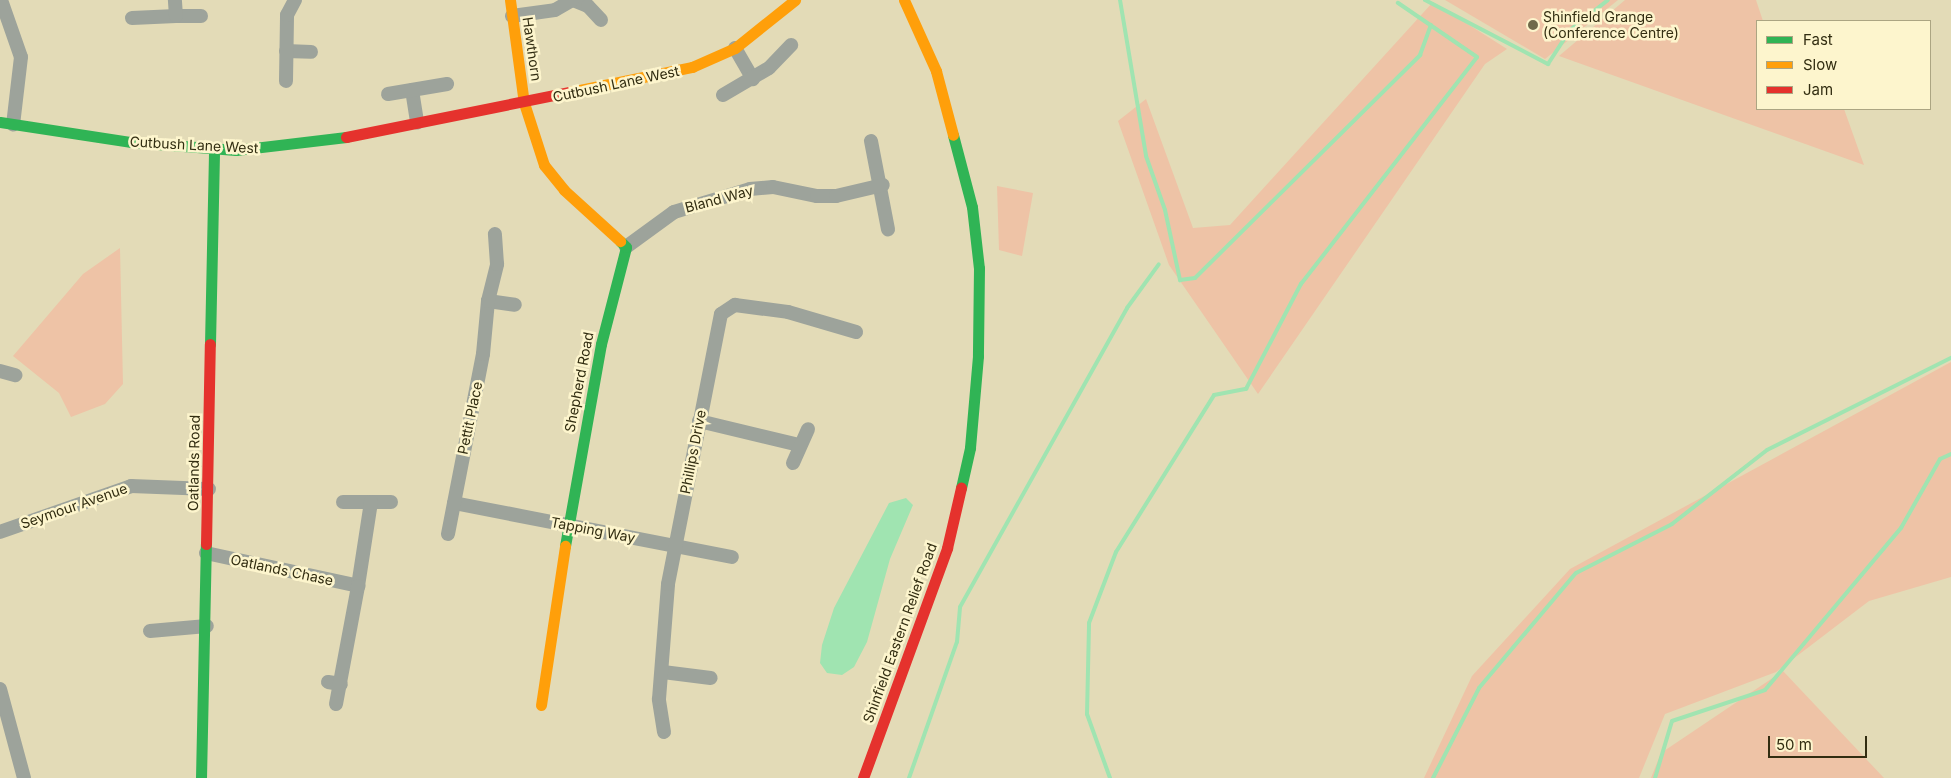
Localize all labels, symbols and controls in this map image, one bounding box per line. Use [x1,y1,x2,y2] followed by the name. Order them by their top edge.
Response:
[1543,9,1679,41] place label: Shinfield Grange (Conference Centre)
[519,16,545,82] street label: Hawthorn
[1527,19,1539,31] marker: Shinfield Grange (Conference Centre)
[1756,20,1931,110] legend
[1803,30,1833,49] text: Fast
[1803,55,1837,74] text: Slow
[551,62,681,106] street label: Cutbush Lane West
[1803,80,1833,99] text: Jam
[129,133,259,157] street label: Cutbush Lane West
[683,182,755,216] street label: Bland Way
[561,330,597,434] street label: Shepherd Road
[454,380,486,456] street label: Pettit Place
[677,408,709,496] street label: Phillips Drive
[185,415,203,511] street label: Oatlands Road
[18,480,130,532] street label: Seymour Avenue
[549,514,637,546] street label: Tapping Way
[860,541,940,725] street label: Shinfield Eastern Relief Road
[229,551,335,589] street label: Oatlands Chase
[1771,726,1870,758] scale bar
[1776,735,1812,754] text: 50 m

